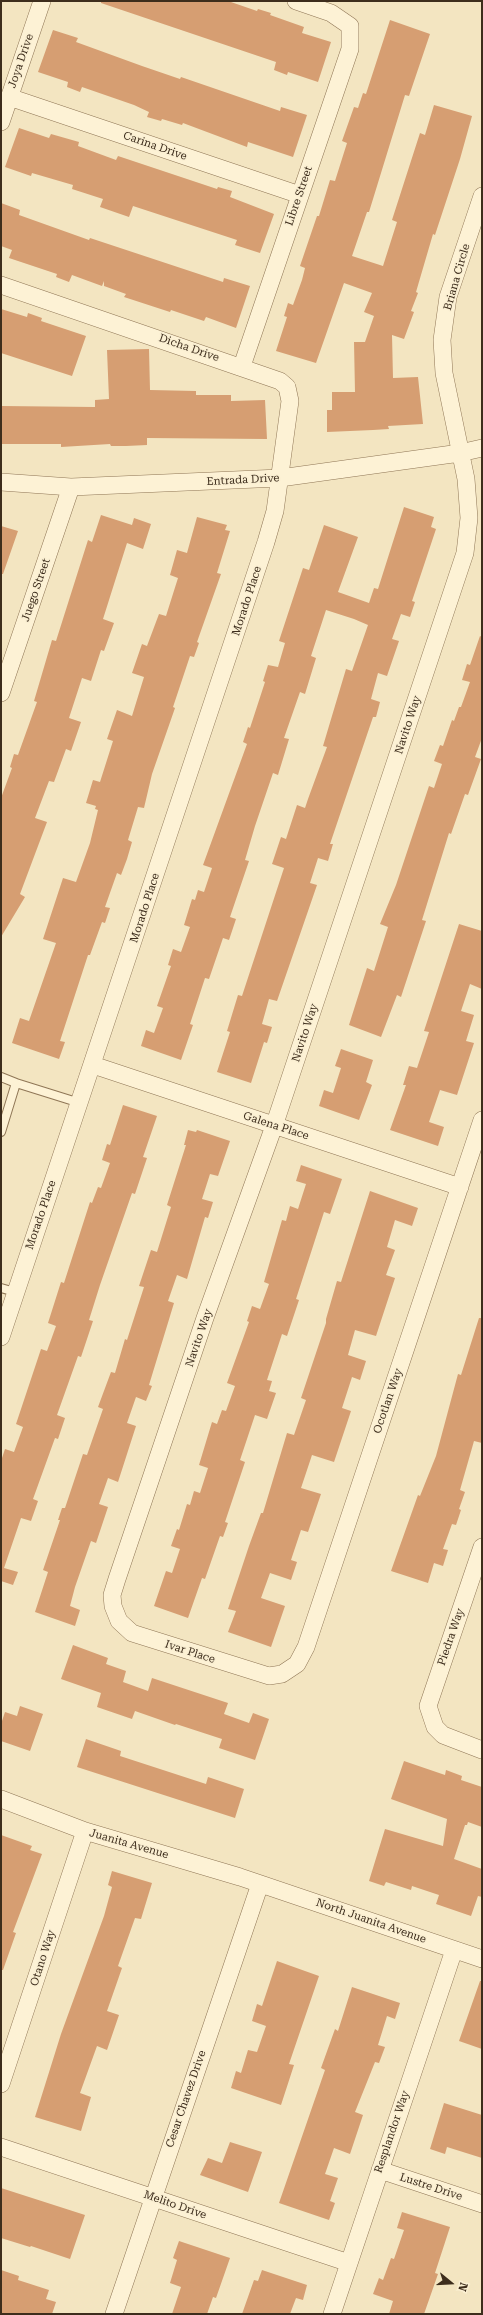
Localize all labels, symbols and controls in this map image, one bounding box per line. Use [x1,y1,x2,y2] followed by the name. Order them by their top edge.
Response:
[6,32,36,90] street label: Joya Drive
[121,129,189,163] street label: Carina Drive
[283,164,315,228] street label: Libre Street
[441,242,473,312] street label: Briana Circle
[157,332,221,364] street label: Dicha Drive
[206,471,280,489] street label: Entrada Drive
[19,557,53,623] street label: Juego Street
[230,565,264,637] street label: Morado Place
[392,694,424,756] street label: Navito Way
[128,872,162,944] street label: Morado Place
[289,1002,321,1064] street label: Navito Way
[241,1109,311,1143] street label: Galena Place
[23,1179,59,1251] street label: Morado Place
[183,1307,215,1369] street label: Navito Way
[371,1367,405,1435] street label: Ocotlan Way
[435,1607,467,1667] street label: Piedra Way
[163,1638,217,1666] street label: Ivar Place
[88,1826,170,1862] street label: Juanita Avenue
[314,1896,428,1946] street label: North Juanita Avenue
[28,1928,58,1988] street label: Otano Way
[163,2049,209,2149] street label: Cesar Chavez Drive
[372,2089,412,2175] street label: Resplandor Way
[398,2171,464,2203] street label: Lustre Drive
[142,2188,208,2222] street label: Melito Drive
[431,2263,471,2303] north arrow
[455,2281,470,2293] text: N

